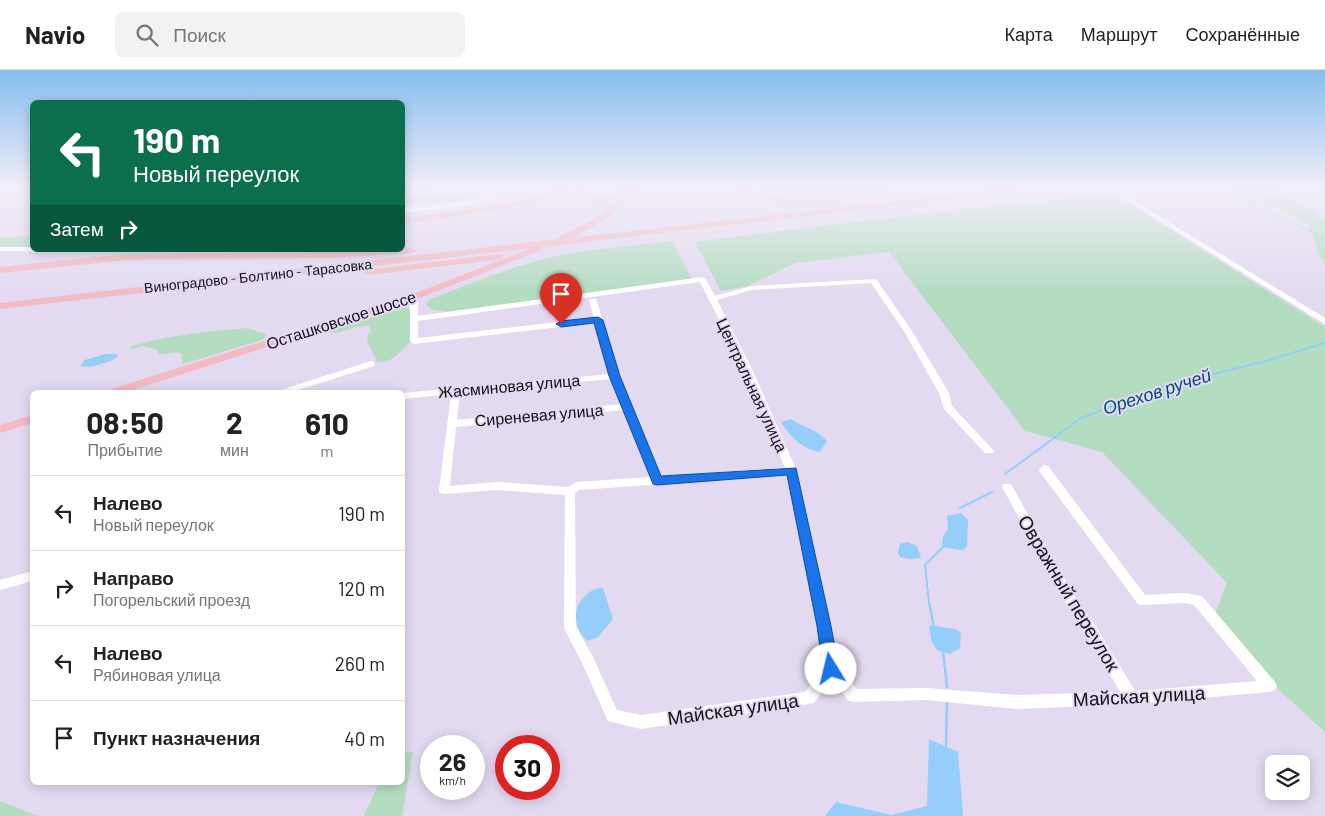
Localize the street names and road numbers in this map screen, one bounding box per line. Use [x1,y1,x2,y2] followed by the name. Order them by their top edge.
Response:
[143,255,373,296] street label: Виноградово - Болтино - Тарасовка
[263,286,418,353] street label: Осташковское шоссе
[713,315,792,455] street label: Центральная улица
[437,370,581,401] street label: Жасминовая улица
[474,399,604,430] street label: Сиреневая улица
[1014,510,1126,676] street label: Овражный переулок
[1072,681,1206,710] street label: Майская улица
[666,688,800,729] street label: Майская улица

